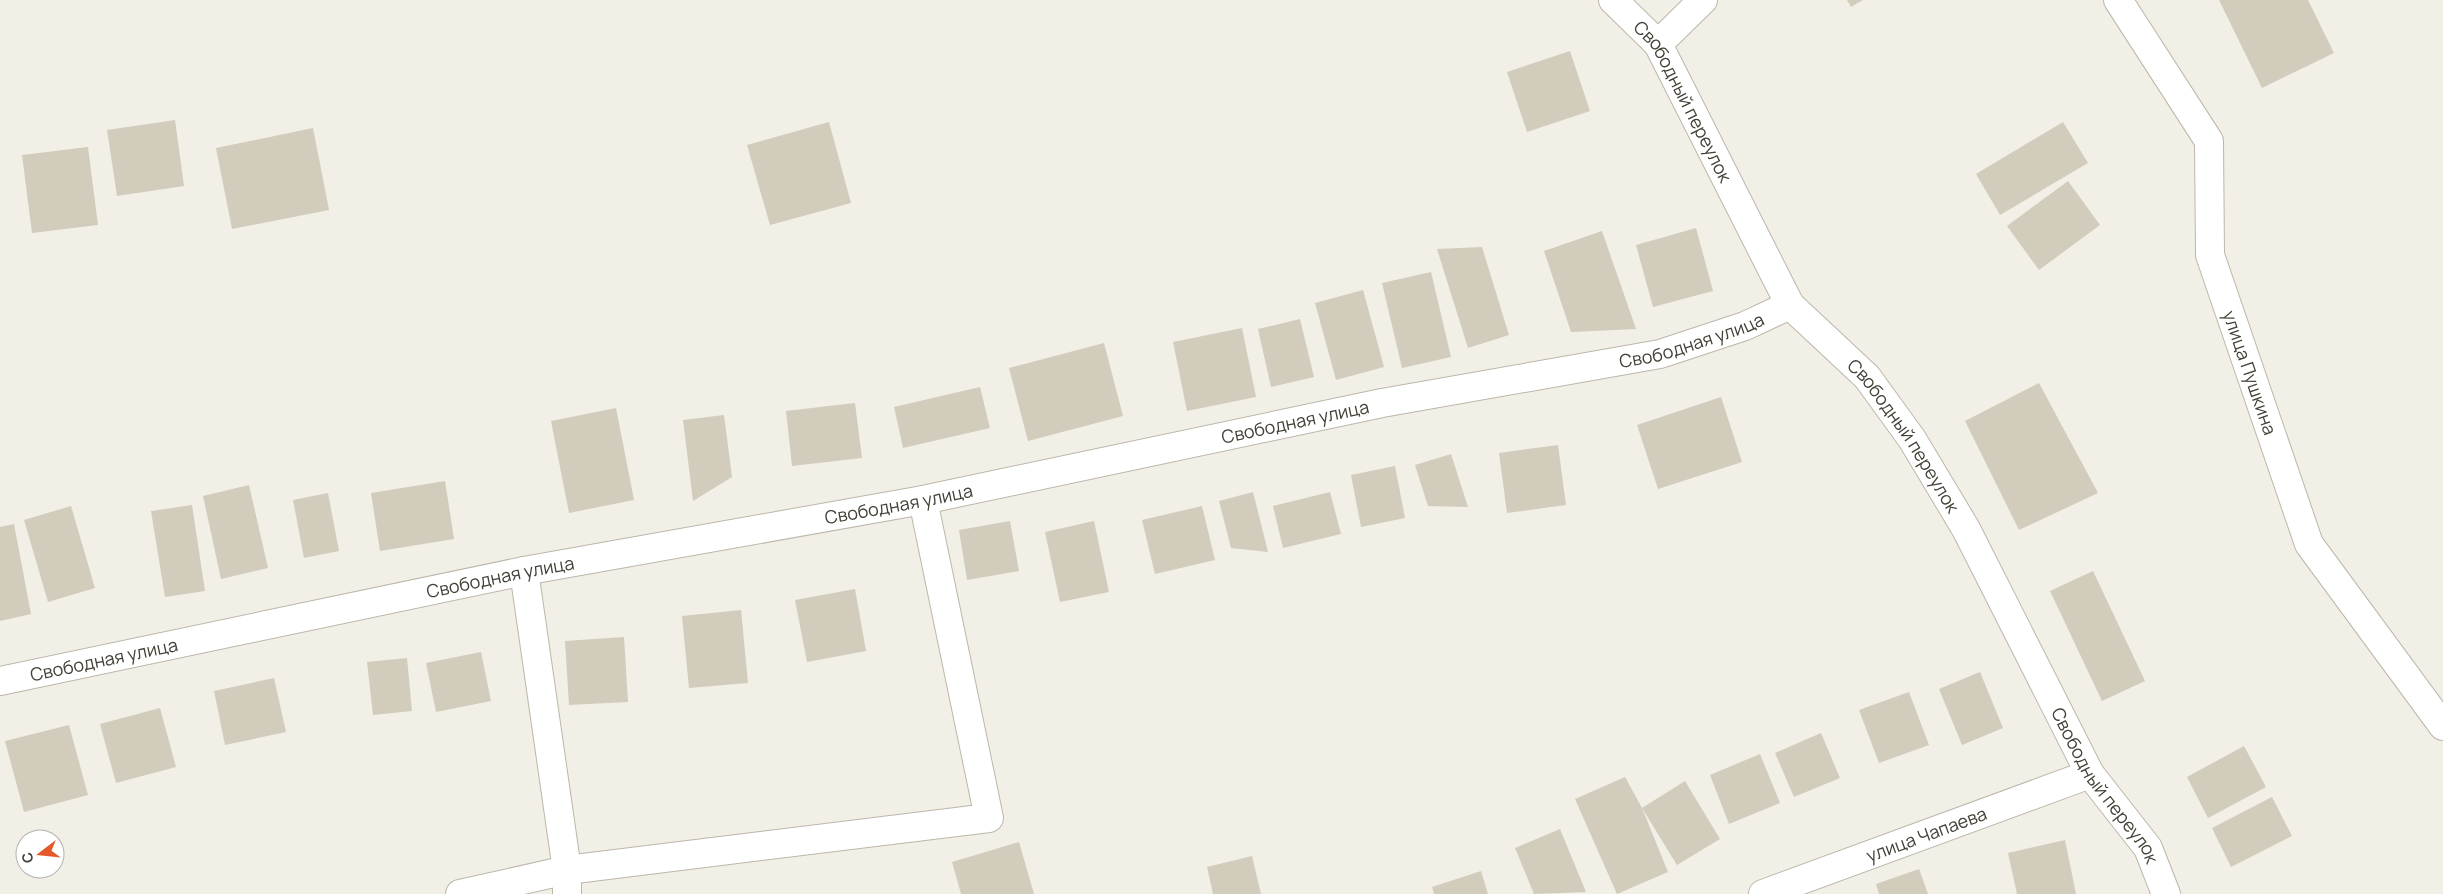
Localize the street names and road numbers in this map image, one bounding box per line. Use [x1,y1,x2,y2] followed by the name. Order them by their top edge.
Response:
[1629,15,1738,187] street label: Свободный переулок
[1617,307,1768,373] street label: Свободная улица
[2218,307,2283,438] street label: улица Пушкина
[1843,353,1966,518] street label: Свободный переулок
[1219,394,1371,449] street label: Свободная улица
[823,478,975,529] street label: Свободная улица
[424,550,576,603] street label: Свободная улица
[28,632,180,686] street label: Свободная улица
[2046,703,2165,868] street label: Свободный переулок
[1863,801,1990,867] street label: улица Чапаева

